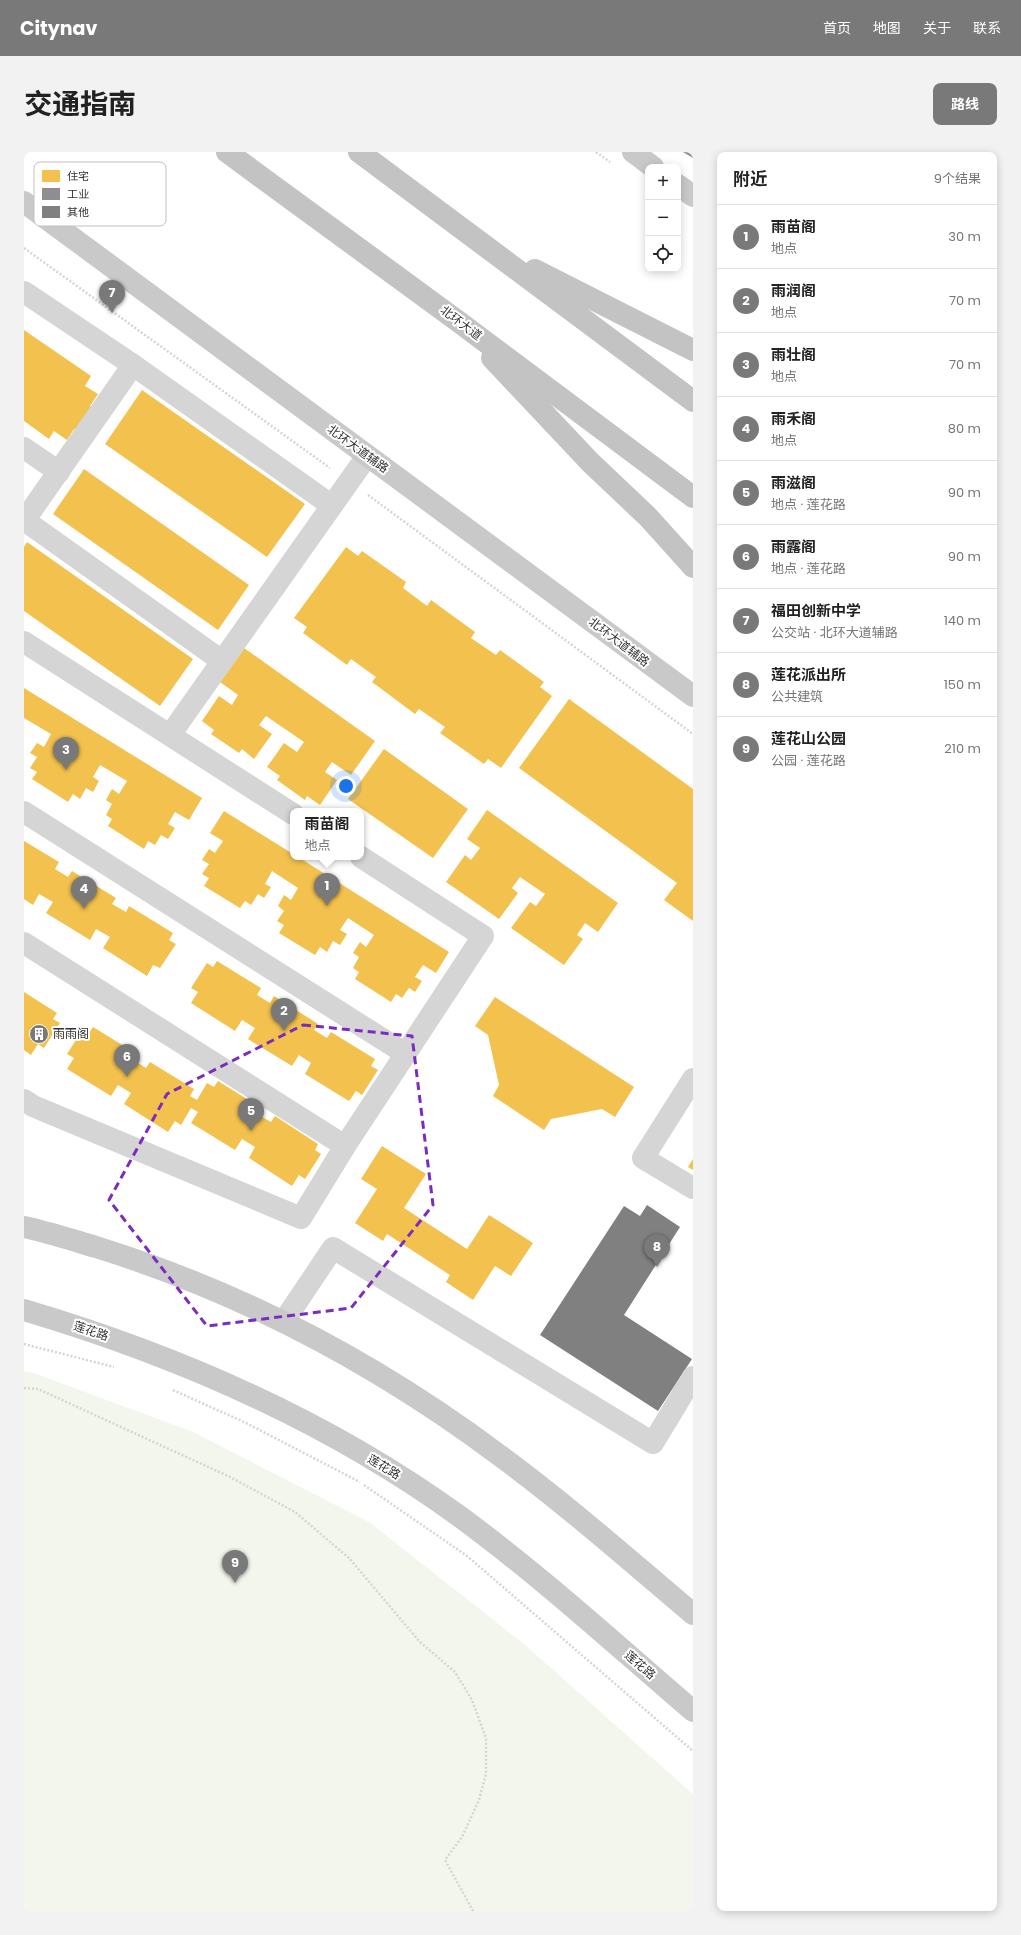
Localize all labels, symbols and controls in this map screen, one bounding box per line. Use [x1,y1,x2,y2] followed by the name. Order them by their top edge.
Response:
[20,15,97,42] text: Citynav
[823,18,851,38] text: 首页
[873,18,901,38] text: 地图
[923,18,951,38] text: 关于
[973,18,1001,38] text: 联系
[933,83,997,125] button: 路线
[24,85,136,124] text: 交通指南
[34,162,166,226] legend
[645,164,681,272] map controls
[645,164,681,200] button: +
[733,167,767,191] text: 附近
[67,168,89,184] text: 住宅
[934,169,981,188] text: 9个结果
[67,186,89,202] text: 工业
[645,200,681,236] button: −
[67,204,89,220] text: 其他
[771,216,816,237] text: 雨苗阁
[744,227,748,246] text: 1
[948,227,981,246] text: 30 m
[645,236,681,272] button: locate
[771,239,797,258] text: 地点
[99,280,125,313] pin: 7
[771,280,816,301] text: 雨润阁
[742,291,750,310] text: 2
[949,291,981,310] text: 70 m
[437,301,486,344] street label: 北环大道
[771,303,797,322] text: 地点
[771,344,816,365] text: 雨壮阁
[742,355,750,374] text: 3
[949,355,981,374] text: 70 m
[771,367,797,386] text: 地点
[771,408,816,429] text: 雨禾阁
[742,419,750,438] text: 4
[948,419,981,438] text: 80 m
[324,421,392,477] street label: 北环大道辅路
[771,431,797,450] text: 地点
[771,472,816,493] text: 雨滋阁
[742,483,750,502] text: 5
[948,483,981,502] text: 90 m
[771,495,846,514] text: 地点 · 莲花路
[771,536,816,557] text: 雨露阁
[742,547,750,566] text: 6
[948,547,981,566] text: 90 m
[771,559,846,578] text: 地点 · 莲花路
[771,600,861,621] text: 福田创新中学
[743,611,749,630] text: 7
[944,611,981,630] text: 140 m
[585,613,653,670] street label: 北环大道辅路
[771,623,898,642] text: 公交站 · 北环大道辅路
[771,664,846,685] text: 莲花派出所
[742,675,750,694] text: 8
[944,675,981,694] text: 150 m
[771,687,823,706] text: 公共建筑
[771,728,846,749] text: 莲花山公园
[53,737,79,770] pin: 3
[742,739,750,758] text: 9
[944,739,981,758] text: 210 m
[771,751,846,770] text: 公园 · 莲花路
[336,776,356,796] your location
[290,808,364,860] popup
[304,813,350,834] text: 雨苗阁
[304,836,331,855] text: 地点
[314,873,340,906] pin: 1
[71,876,97,909] pin: 4
[271,998,297,1031] pin: 2
[28,1023,50,1045] building icon: 雨雨阁
[53,1025,89,1042] place label: 雨雨阁
[114,1044,140,1077] pin: 6
[238,1098,264,1131] pin: 5
[644,1234,670,1267] pin: 8
[71,1317,111,1344] street label: 莲花路
[364,1450,404,1483] street label: 莲花路
[222,1550,248,1583] pin: 9
[621,1646,659,1683] street label: 莲花路

